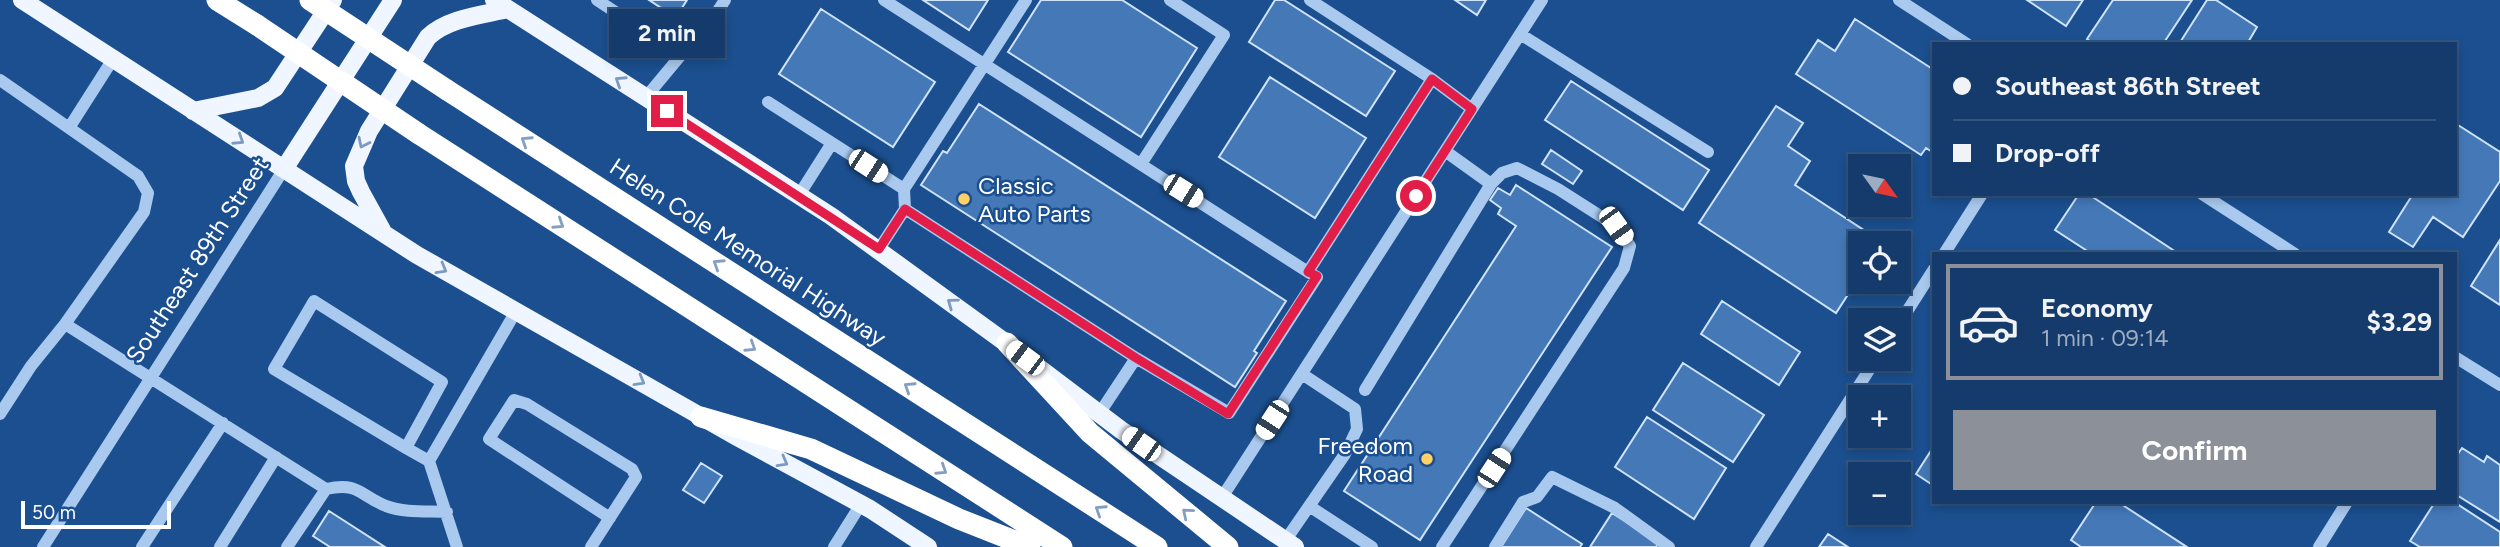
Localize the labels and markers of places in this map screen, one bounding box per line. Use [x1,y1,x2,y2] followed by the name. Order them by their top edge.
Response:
[978,171,1091,228] place label: Classic Auto Parts
[956,191,972,207] marker: Classic Auto Parts
[1317,431,1413,488] place label: Freedom Road
[1419,451,1435,467] marker: Freedom Road

